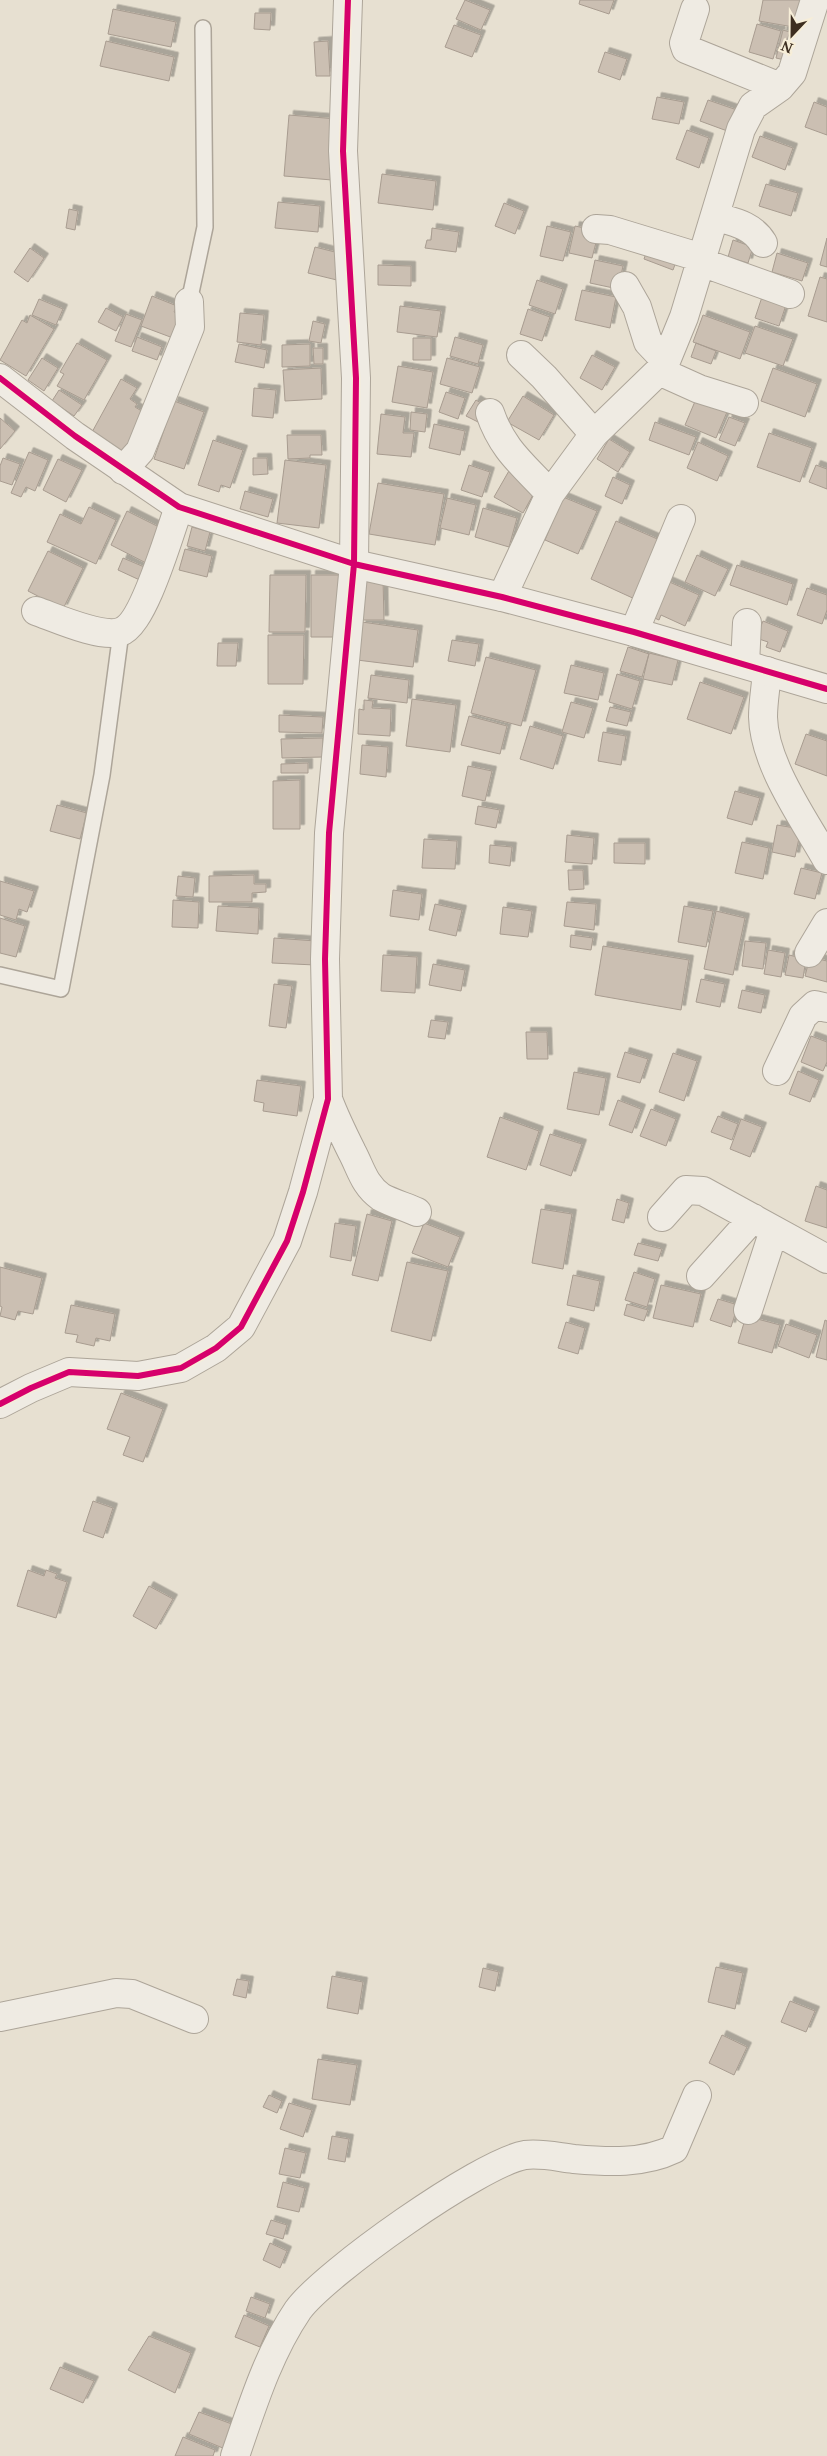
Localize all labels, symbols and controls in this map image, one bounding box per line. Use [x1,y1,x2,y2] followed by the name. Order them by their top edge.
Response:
[767,10,817,60] north arrow
[778,37,796,58] text: N

